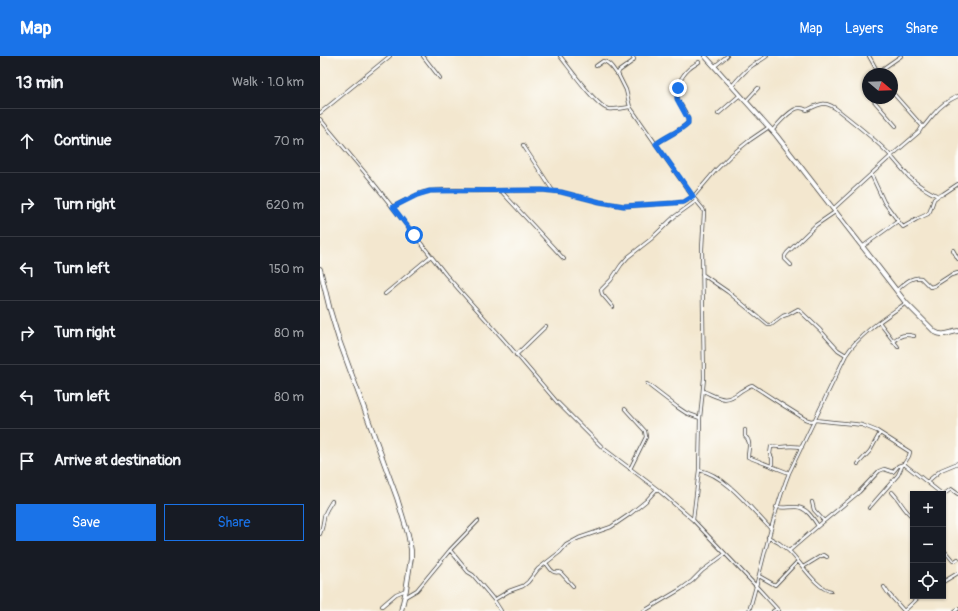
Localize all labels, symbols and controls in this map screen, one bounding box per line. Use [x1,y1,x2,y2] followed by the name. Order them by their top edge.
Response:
[20,16,51,40] text: Map
[800,20,823,37] text: Map
[845,20,883,37] text: Layers
[905,20,938,37] text: Share
[862,68,898,104] north arrow
[16,72,63,93] text: 13 min
[232,74,304,90] text: Walk · 1.0 km
[669,79,687,97] route end
[16,130,38,152] icon: ahead
[54,131,112,150] text: Continue
[274,133,304,149] text: 70 m
[16,194,38,216] icon: right
[54,195,115,214] text: Turn right
[266,197,304,213] text: 620 m
[405,226,423,244] route start
[16,258,38,280] icon: left
[54,259,110,278] text: Turn left
[269,261,304,277] text: 150 m
[16,322,38,344] icon: right
[54,323,115,342] text: Turn right
[274,325,304,341] text: 80 m
[16,386,38,408] icon: left
[54,387,110,406] text: Turn left
[274,389,304,405] text: 80 m
[16,450,38,472] icon: arrive
[54,451,181,470] text: Arrive at destination
[910,491,946,599] map controls
[910,491,946,527] button: +
[16,504,156,541] button: Save
[164,504,304,541] button: Share
[910,527,946,563] button: −
[910,563,946,599] button: locate

